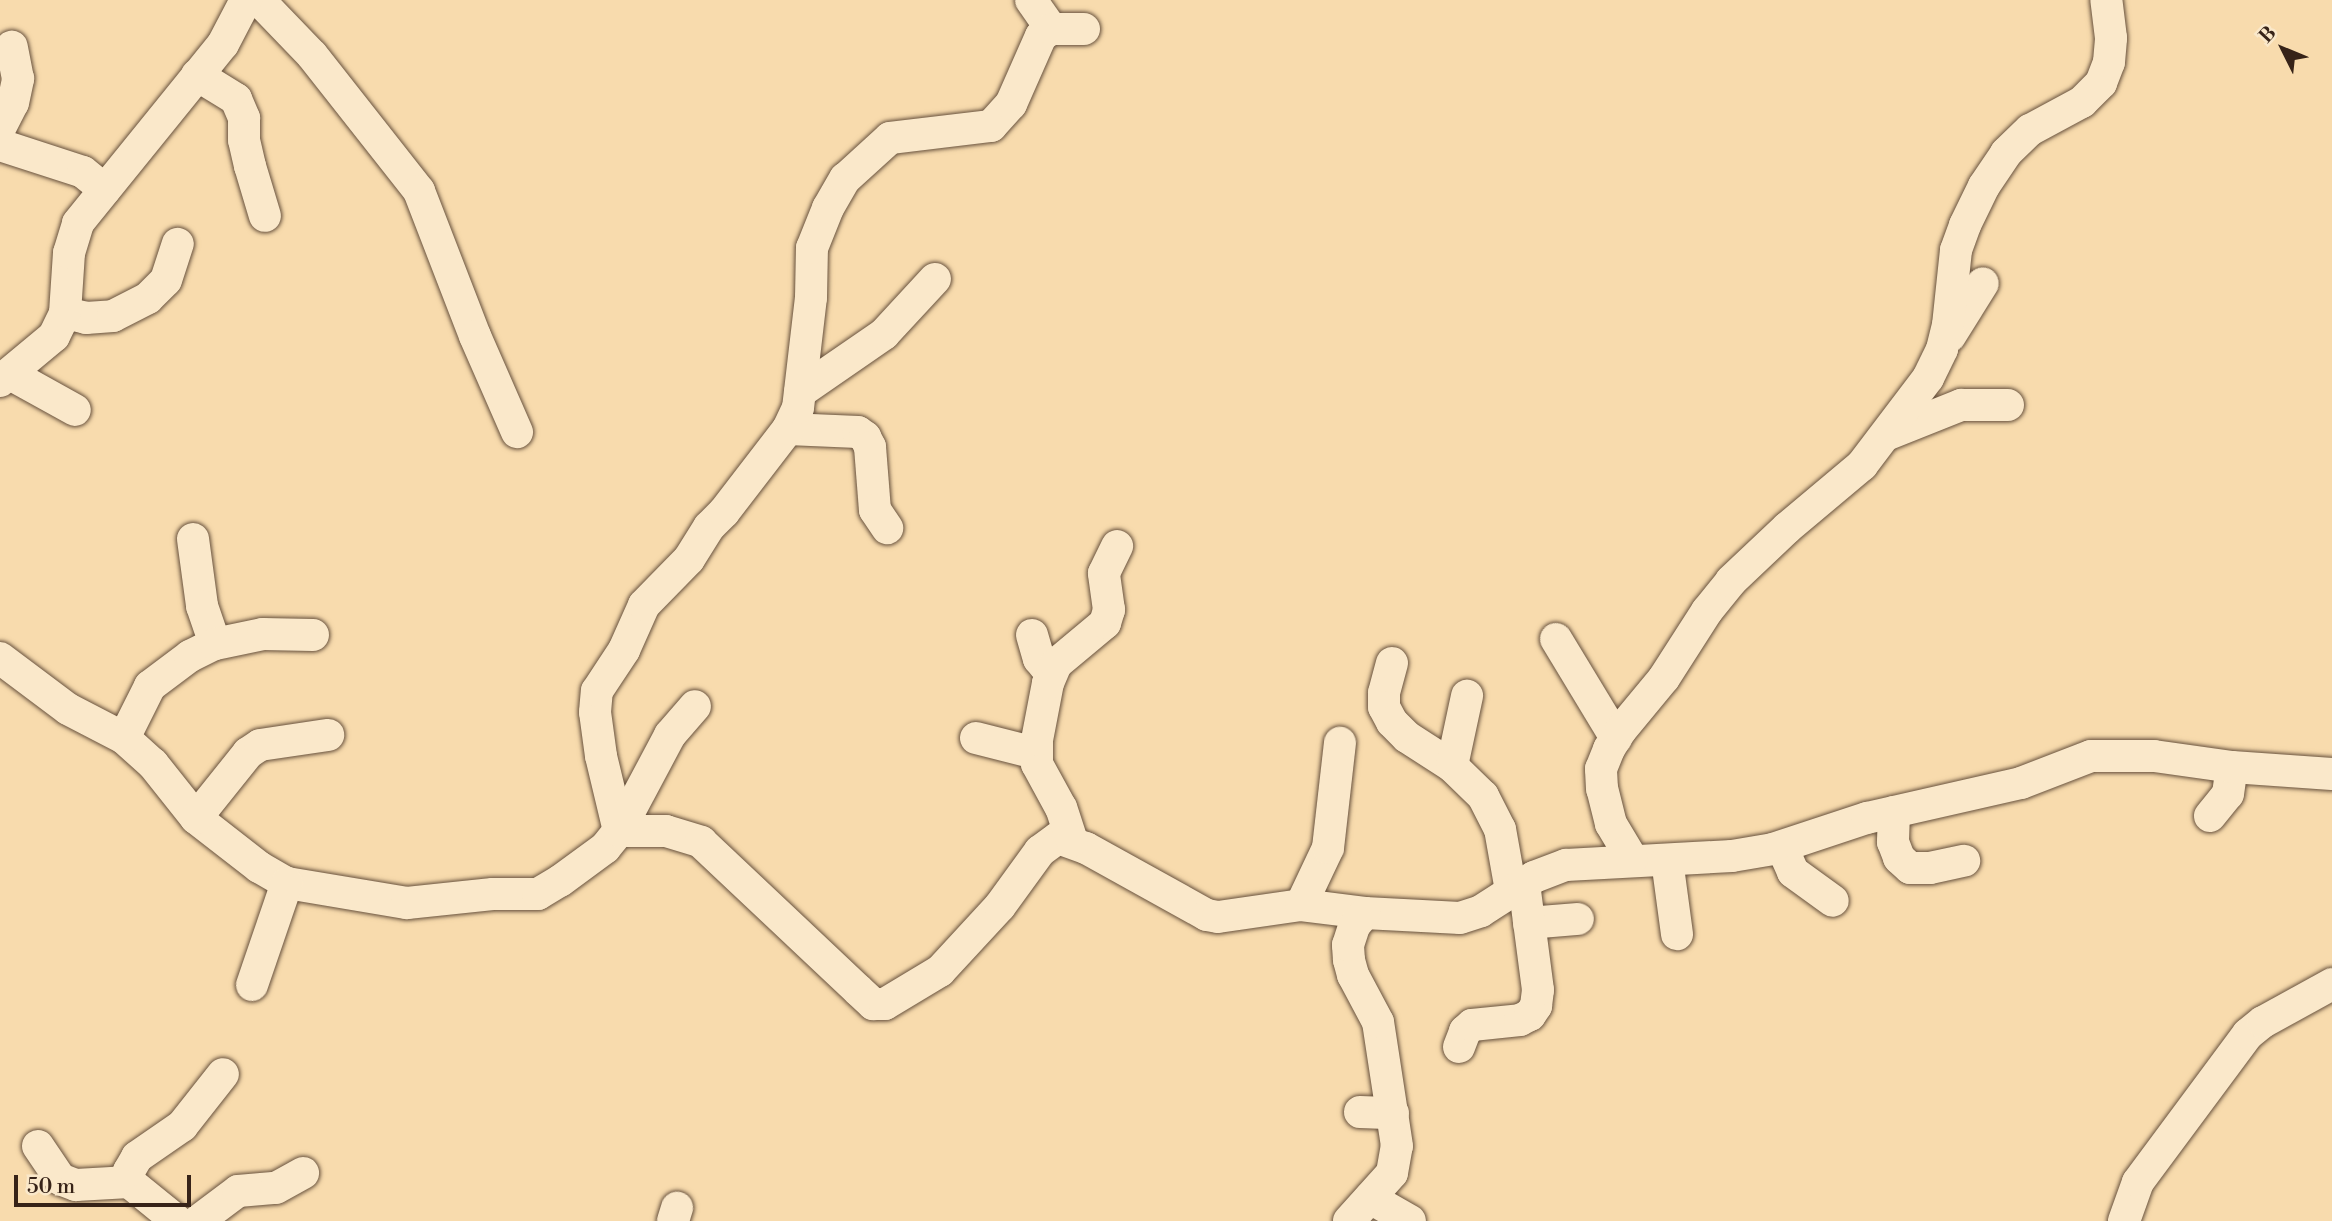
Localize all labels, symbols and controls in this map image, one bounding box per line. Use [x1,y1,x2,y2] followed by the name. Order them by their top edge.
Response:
[2248,14,2318,84] north arrow
[2254,21,2281,48] text: B
[18,1162,194,1206] scale bar
[27,1174,75,1200] text: 50 m

